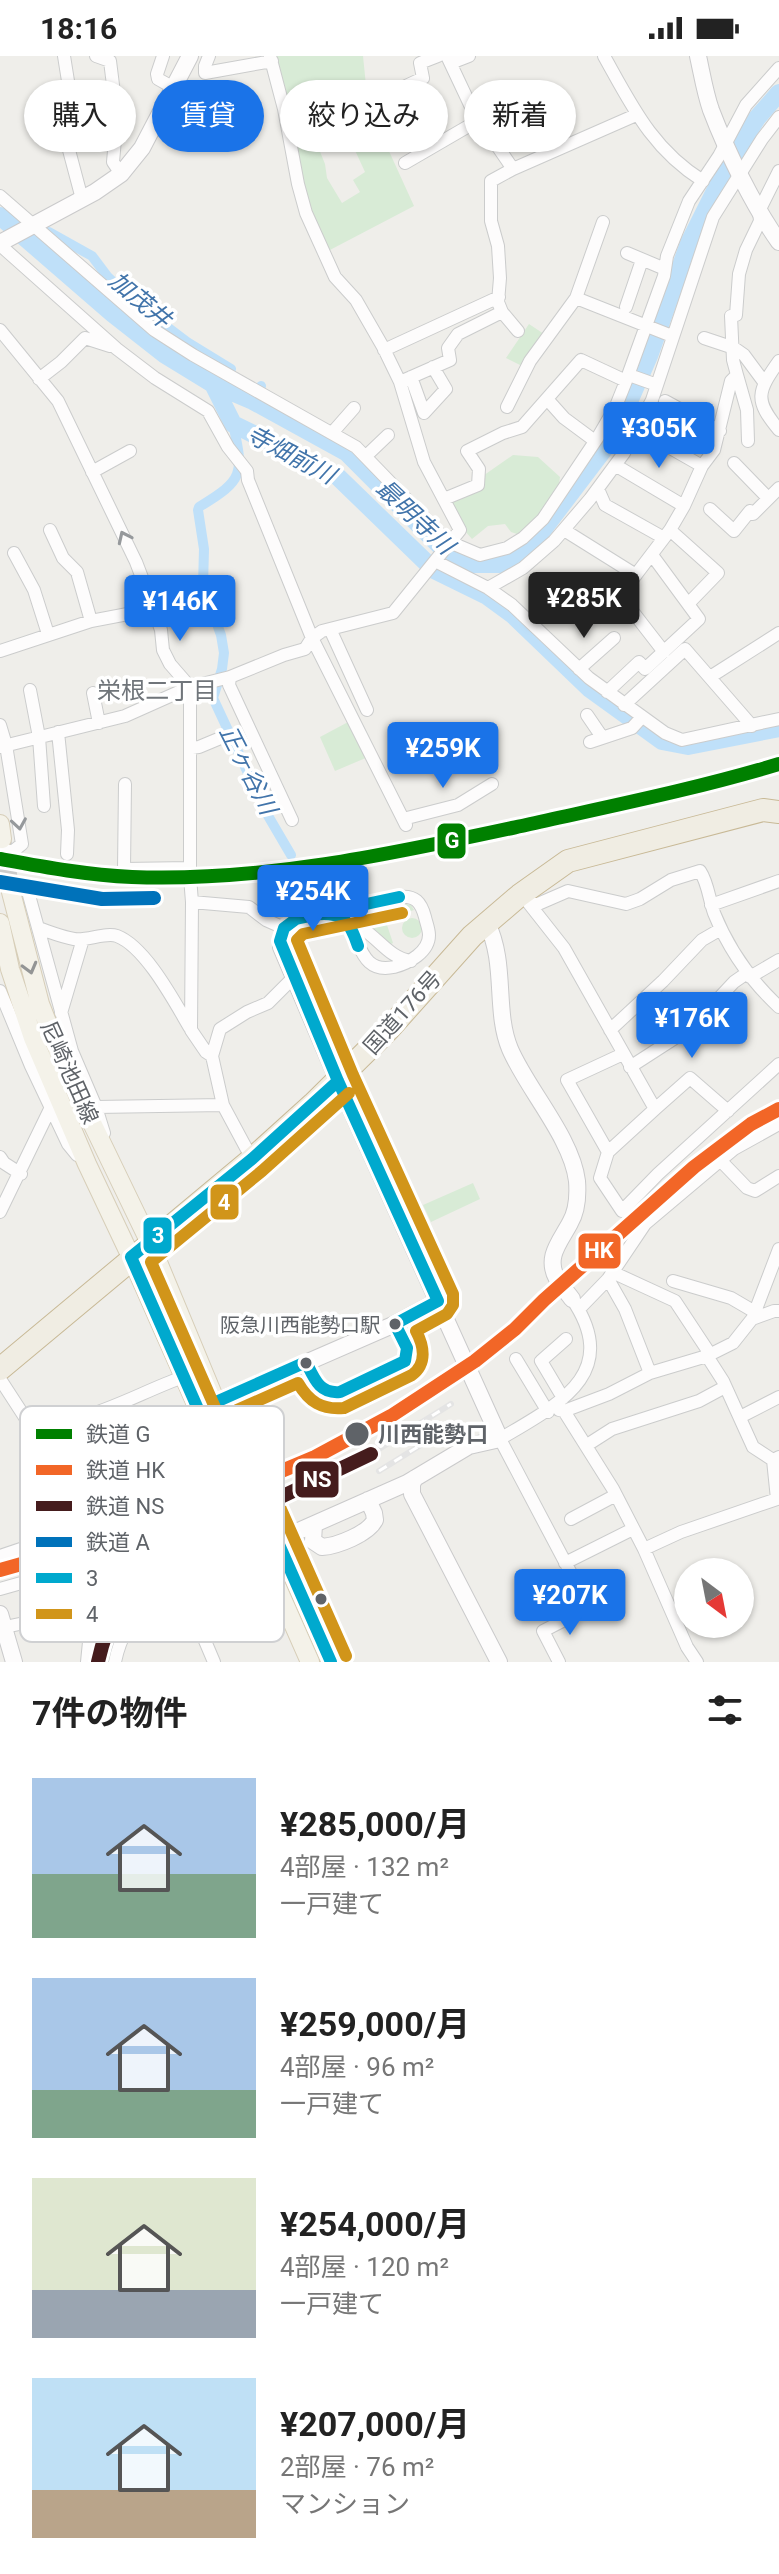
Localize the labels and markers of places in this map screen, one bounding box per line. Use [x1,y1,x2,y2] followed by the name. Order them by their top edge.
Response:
[603,402,715,470] pin: ¥305K
[528,572,640,640] pin: ¥285K
[124,575,236,643] pin: ¥146K
[387,722,499,790] pin: ¥259K
[257,865,369,933] pin: ¥254K
[636,992,748,1060] pin: ¥176K
[220,1313,380,1337] place label: 阪急川西能勢口駅
[387,1316,403,1332] marker: 阪急川西能勢口駅
[298,1355,314,1371] unlabelled marker
[343,1420,371,1448] marker: 川西能勢口
[378,1422,488,1447] place label: 川西能勢口
[514,1569,626,1637] pin: ¥207K
[313,1591,329,1607] unlabelled marker

